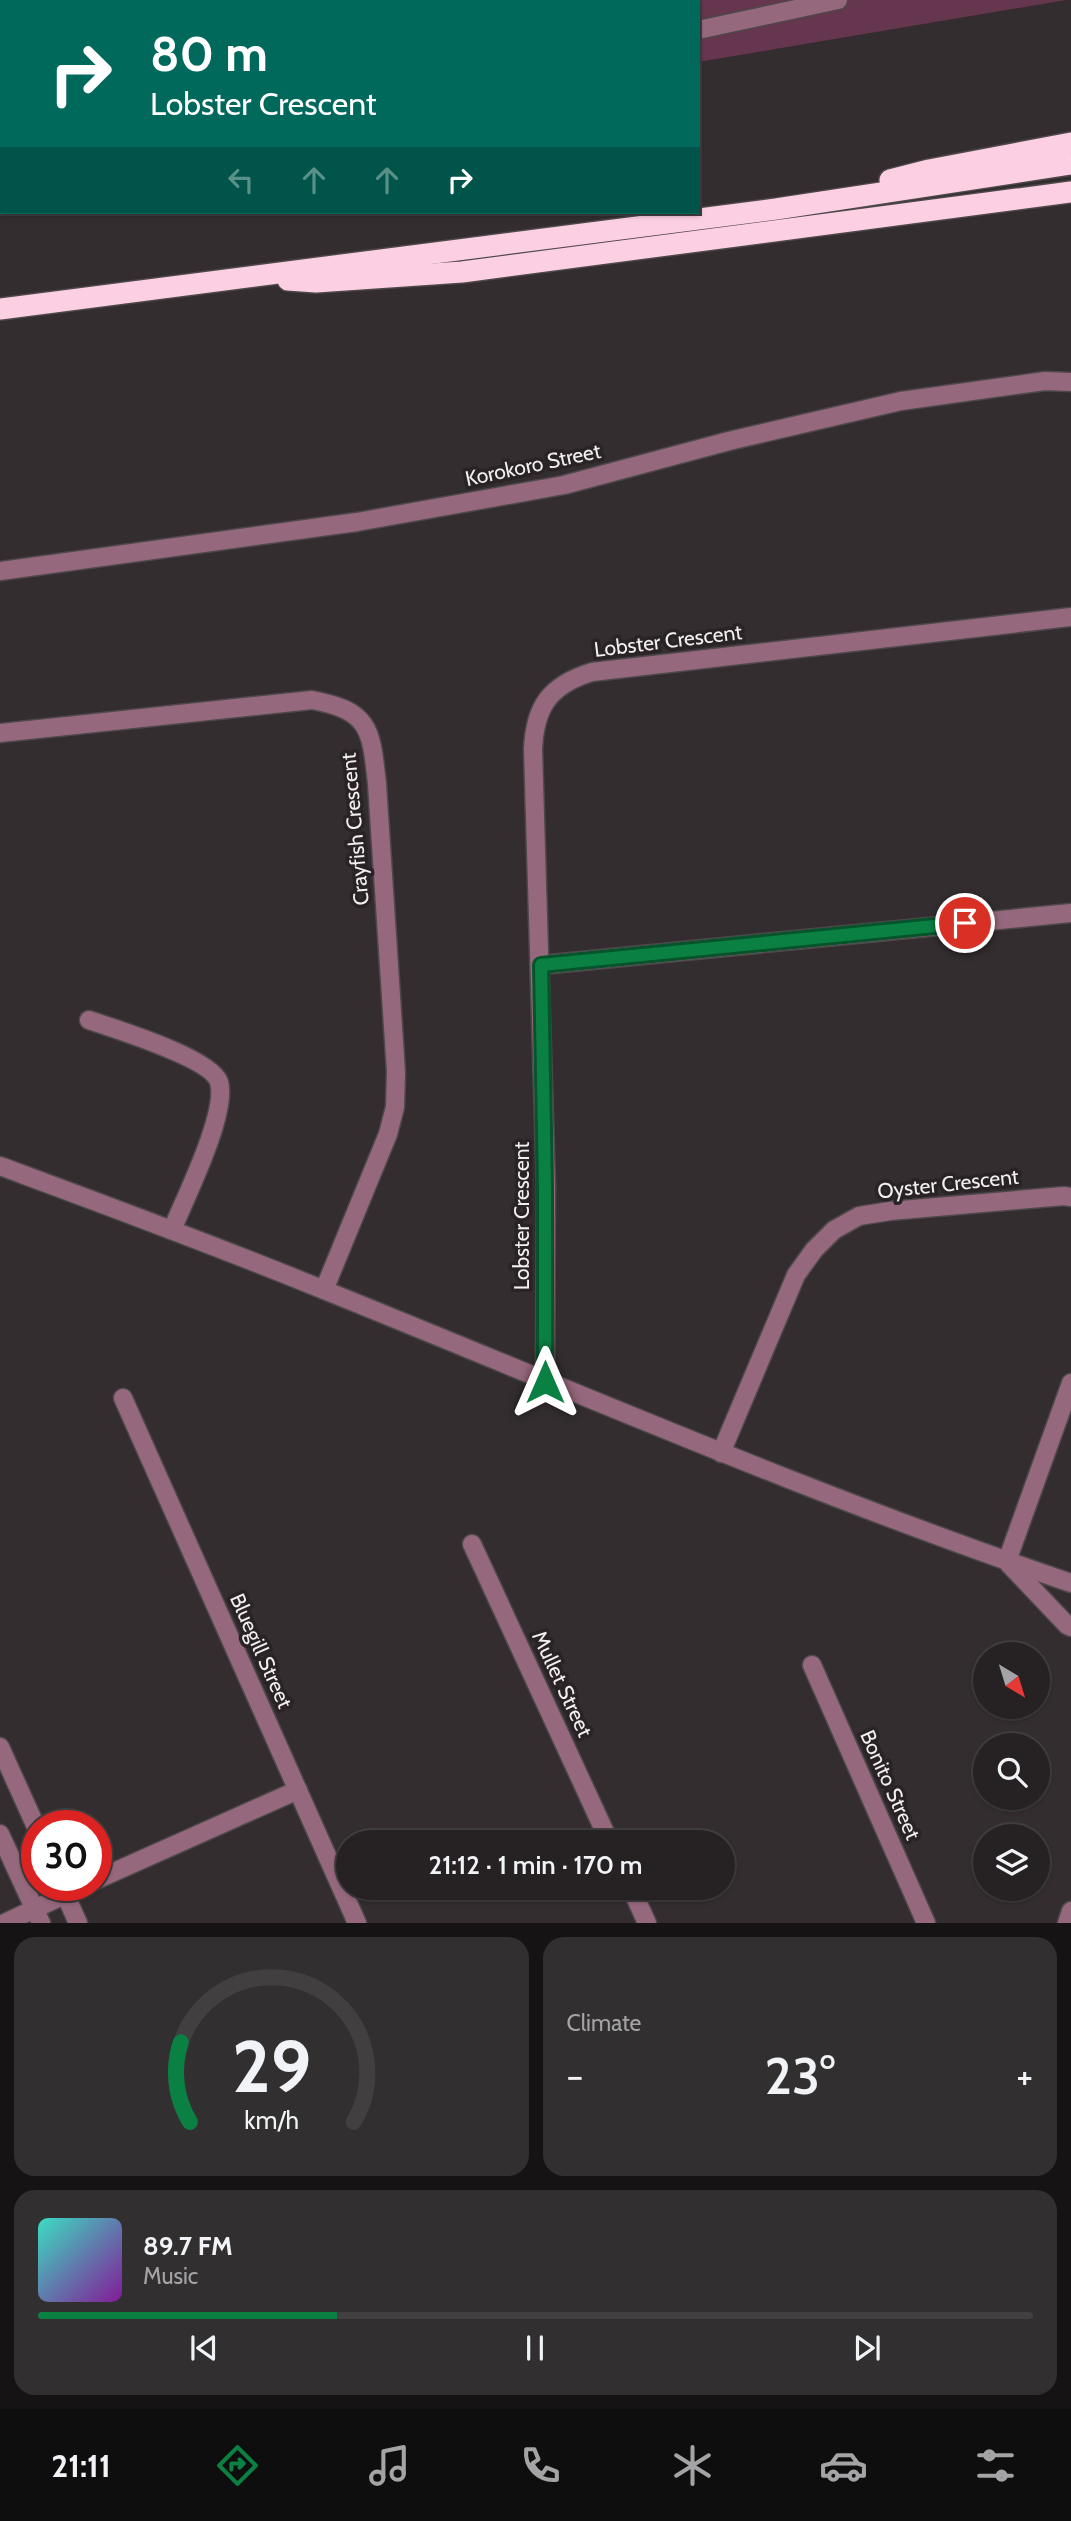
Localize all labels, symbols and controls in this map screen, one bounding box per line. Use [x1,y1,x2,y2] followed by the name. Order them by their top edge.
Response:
[150,24,268,83] text: 80 m
[35,28,126,119] icon: right
[150,84,377,123] text: Lobster Crescent
[222,161,260,199] icon: left
[295,161,333,199] icon: ahead
[368,161,406,199] icon: ahead
[441,161,479,199] icon: right
[463,438,603,491] street label: Korokoro Street
[593,619,743,662] street label: Lobster Crescent
[335,752,374,906] street label: Crayfish Crescent
[935,893,995,953] pin
[946,904,984,942] icon: arrive
[509,1142,534,1290] street label: Lobster Crescent
[876,1164,1020,1203] street label: Oyster Crescent
[508,1345,582,1419] position arrow
[225,1590,298,1712] street label: Bluegill Street
[527,1627,598,1741] street label: Mullet Street
[973,1642,1050,1718] north arrow
[973,1642,1050,1901] map controls
[855,1726,926,1844] street label: Bonito Street
[973,1733,1050,1810] button: search
[21,1810,112,1901] speed limit sign: 30
[973,1824,1050,1901] button: layers
[428,1849,643,1881] text: 21:12 · 1 min · 170 m
[567,2009,641,2037] text: Climate
[232,2023,311,2111] text: 29
[764,2044,835,2107] text: 23°
[567,2052,583,2099] text: −
[1016,2052,1033,2099] text: +
[244,2105,299,2135] text: km/h
[143,2230,233,2262] text: 89.7 FM
[143,2262,198,2290] text: Music
[185,2329,223,2367] icon: previous
[516,2329,554,2367] icon: pause
[848,2329,886,2367] icon: next
[213,2441,262,2490] icon: directions
[365,2441,414,2490] icon: music
[516,2441,565,2490] icon: phone
[668,2441,717,2490] icon: climate
[819,2441,868,2490] icon: car
[971,2441,1020,2490] icon: filters
[51,2446,111,2485] text: 21:11

